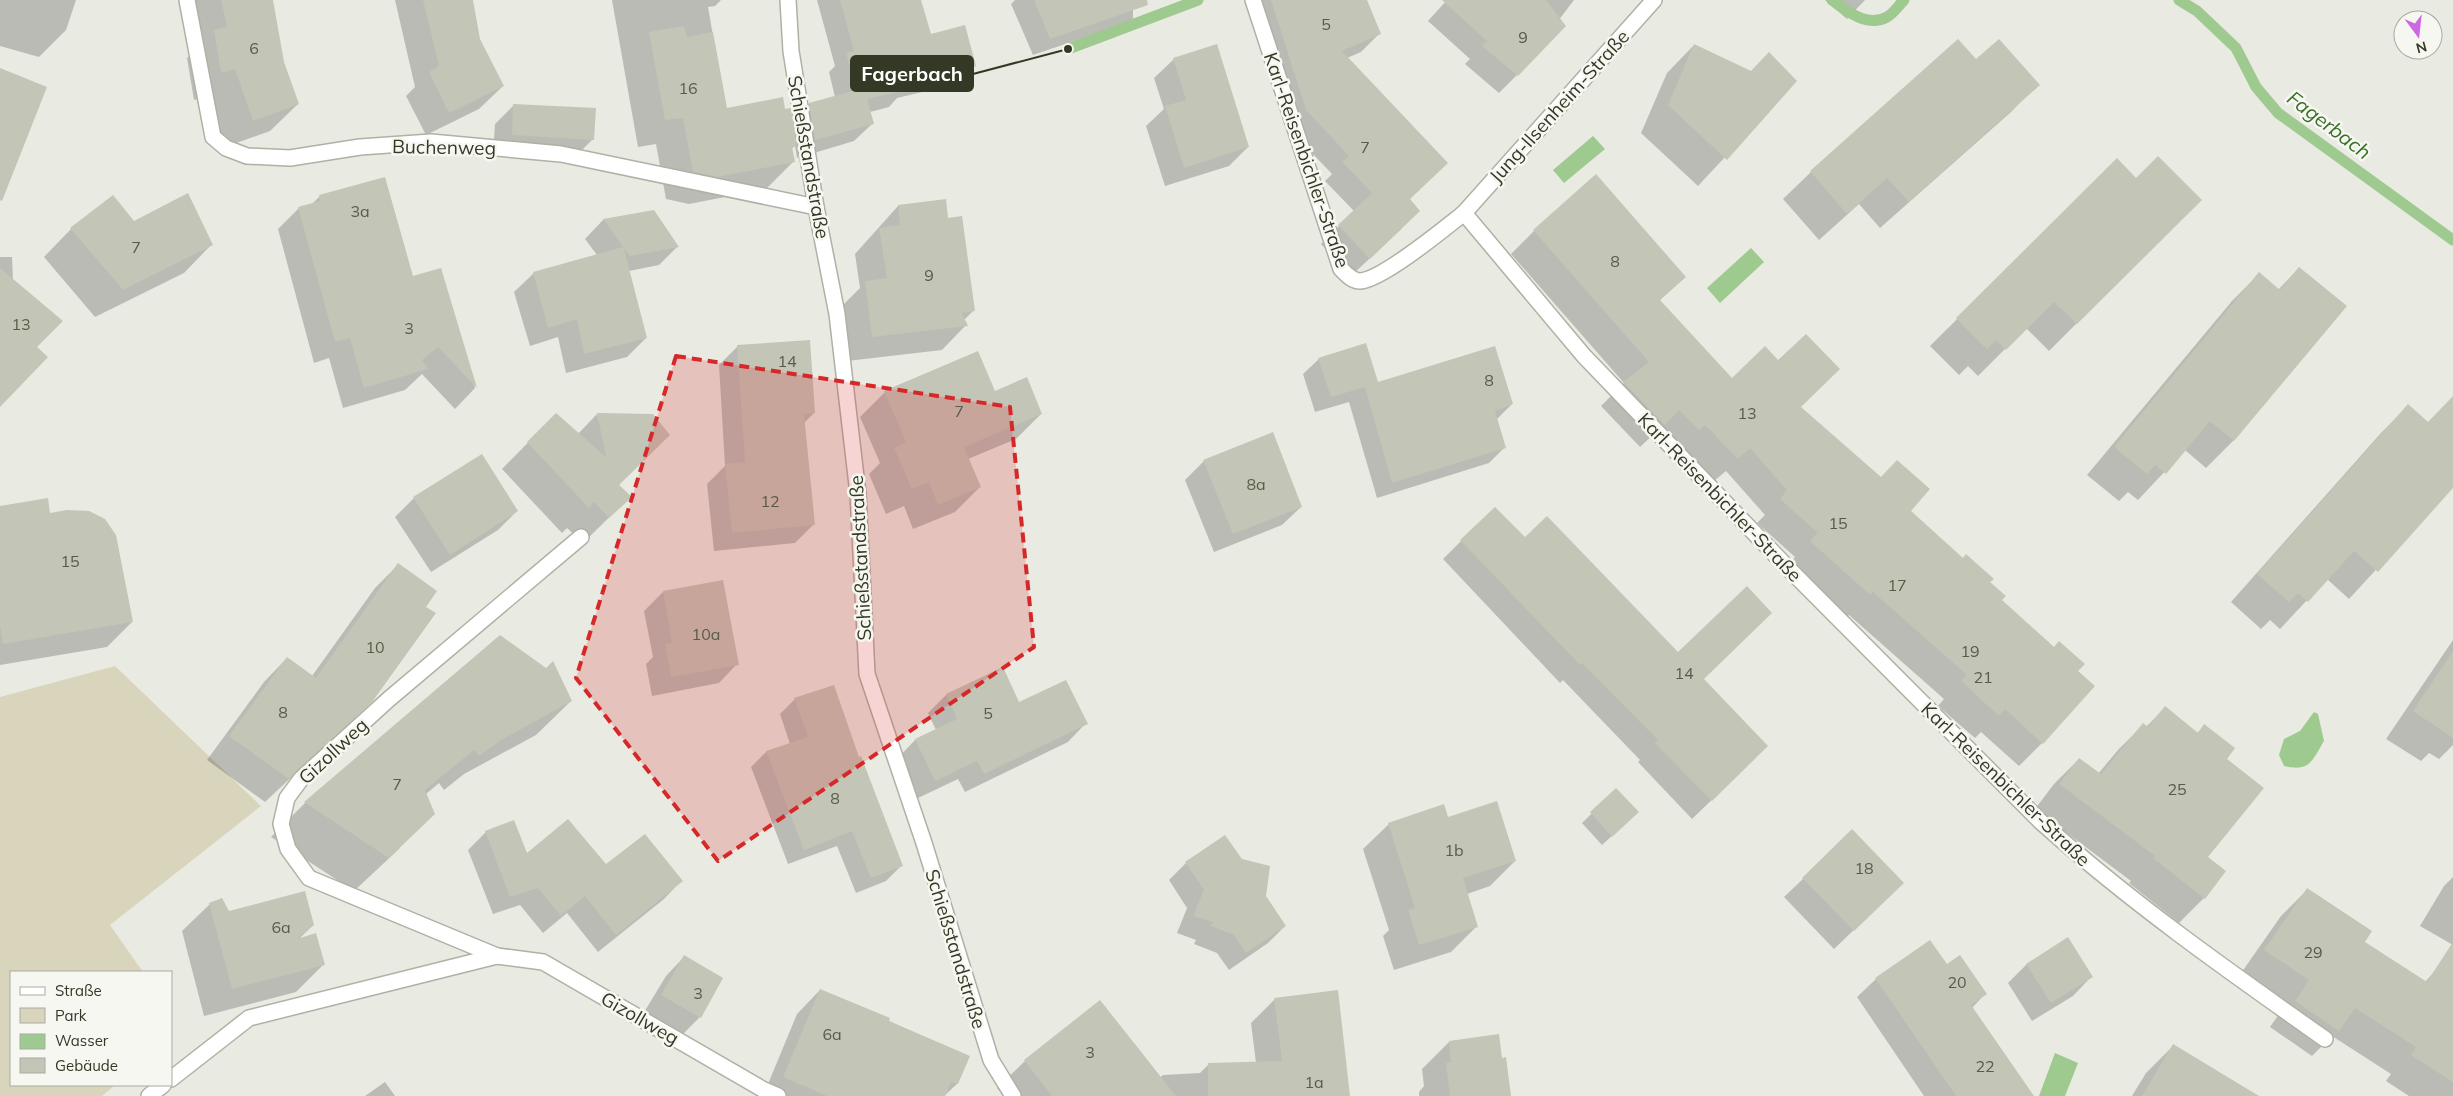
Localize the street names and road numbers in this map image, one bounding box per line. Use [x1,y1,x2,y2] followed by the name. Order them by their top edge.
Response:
[1484,24,1634,188] street label: Jung-Ilsenheim-Straße
[1259,49,1355,271] street label: Karl-Reisenbichler-Straße
[783,73,835,241] street label: Schießstandstraße
[392,134,496,160] street label: Buchenweg
[1633,407,1807,587] street label: Karl-Reisenbichler-Straße
[844,475,876,641] street label: Schießstandstraße
[1916,697,2096,871] street label: Karl-Reisenbichler-Straße
[293,713,373,789] street label: Gizollweg
[920,866,992,1032] street label: Schießstandstraße
[597,986,683,1050] street label: Gizollweg

